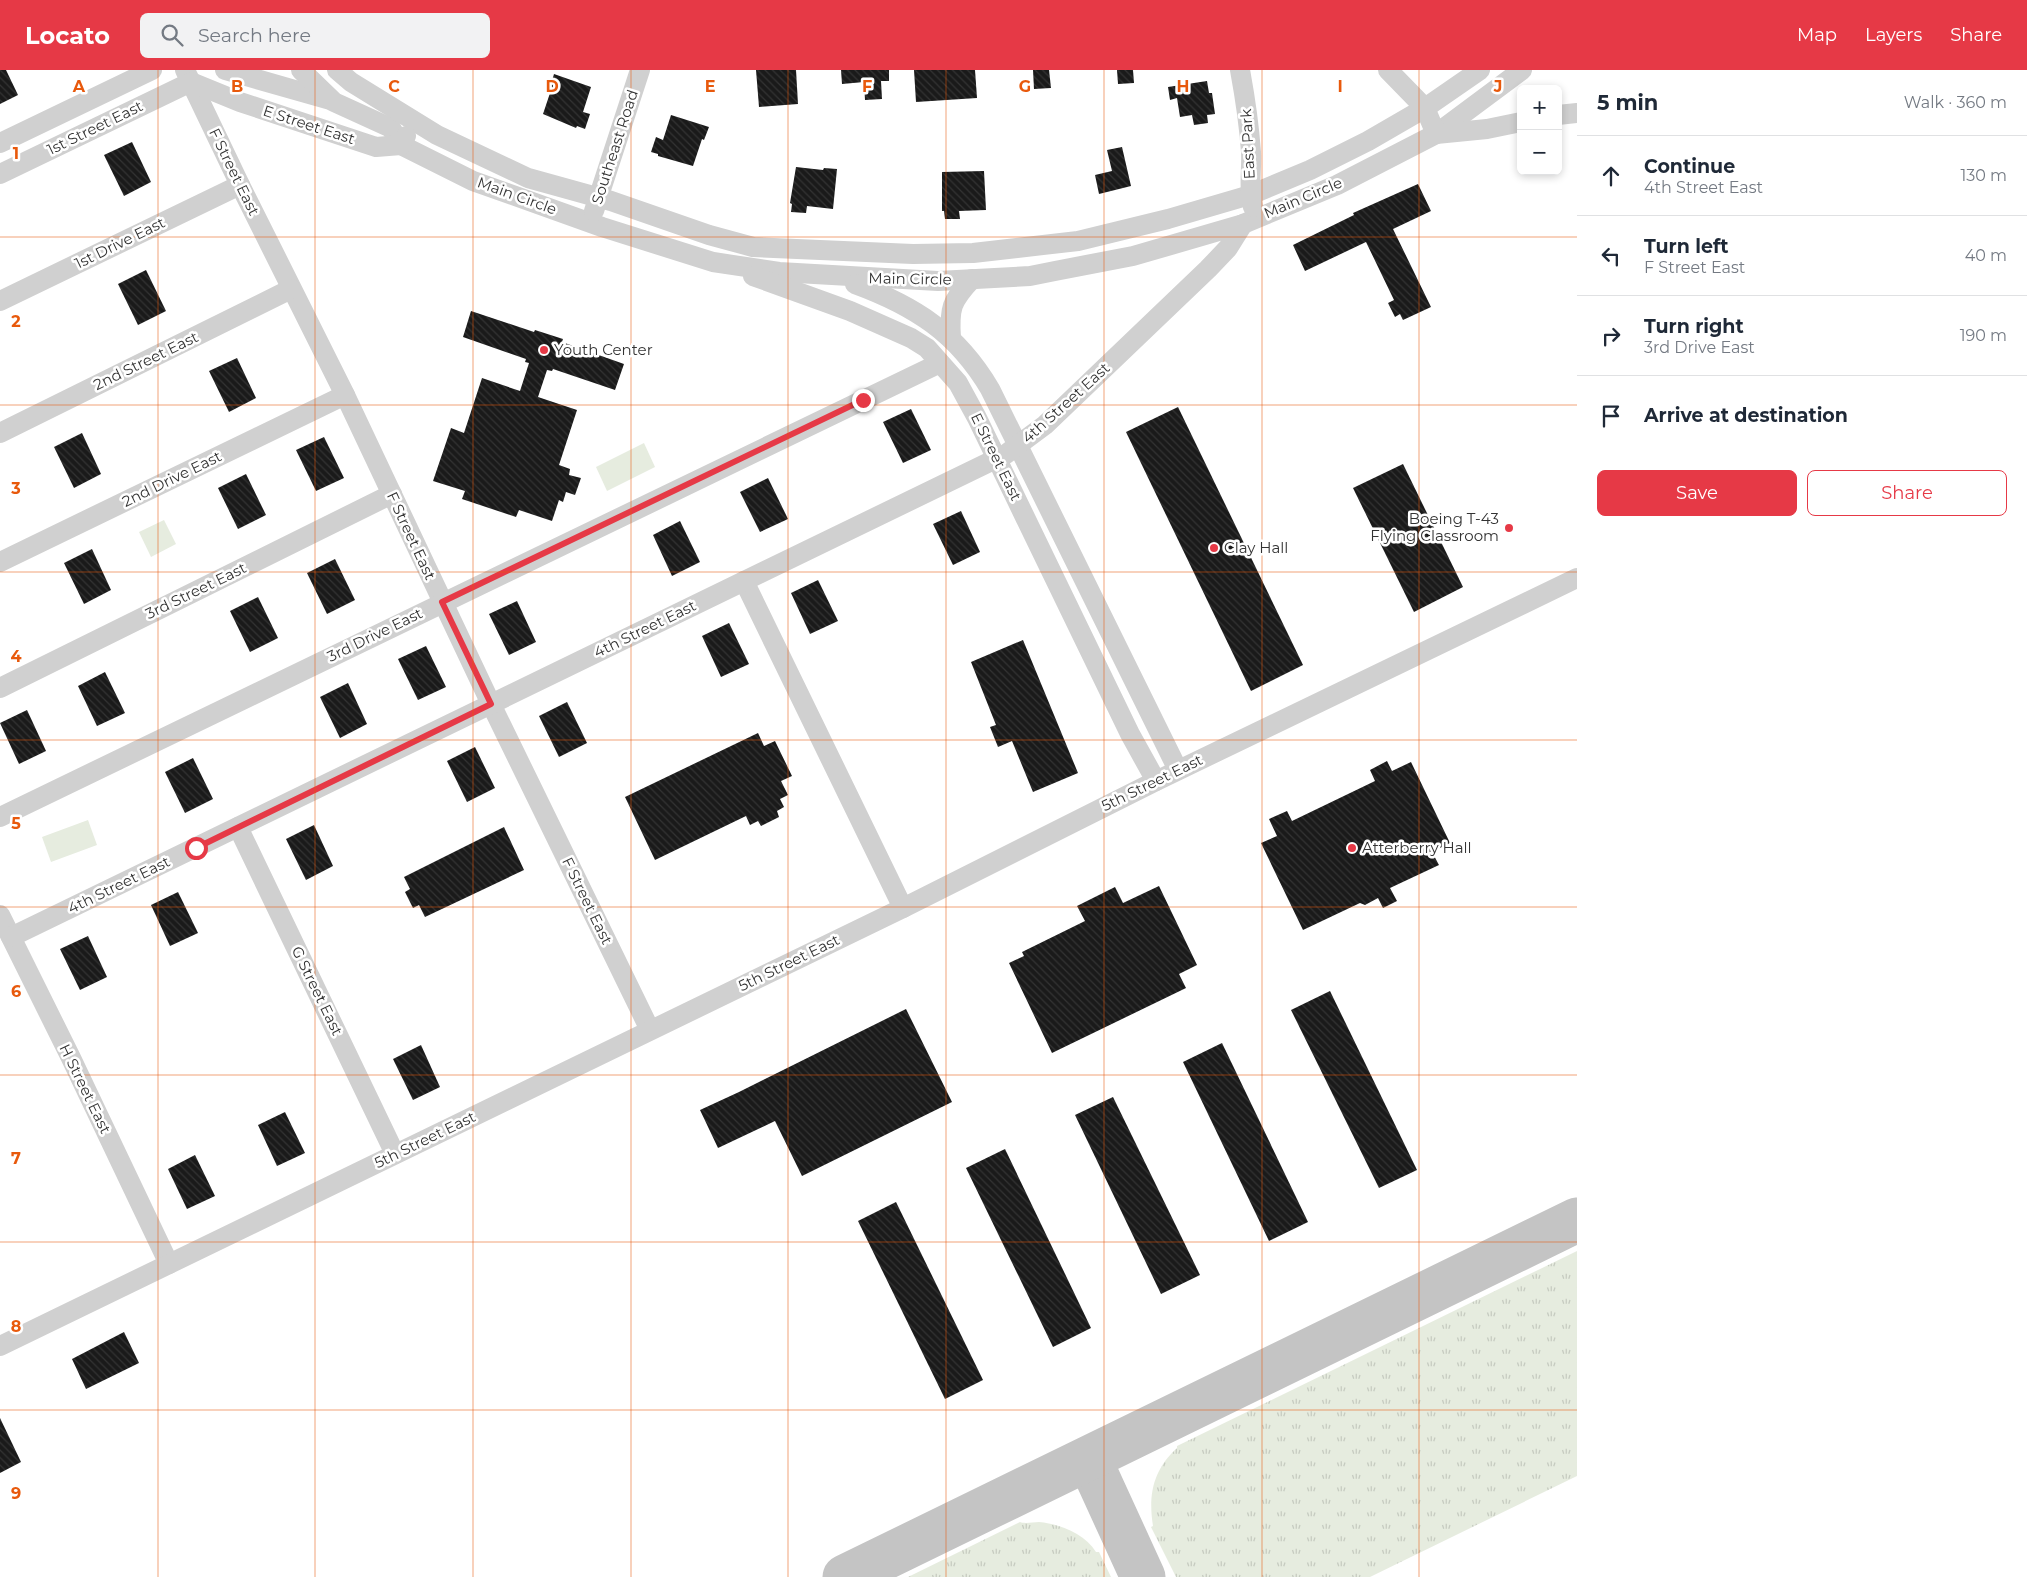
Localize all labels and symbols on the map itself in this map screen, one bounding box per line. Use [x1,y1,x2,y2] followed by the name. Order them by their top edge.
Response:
[72,77,86,96] text: A
[231,77,243,96] text: B
[388,77,400,96] text: C
[545,77,559,96] text: D
[705,77,715,96] text: E
[862,77,872,96] text: F
[1019,77,1031,96] text: G
[1177,77,1189,96] text: H
[1337,77,1343,96] text: I
[1493,77,1502,96] text: J
[587,87,642,206] street label: Southeast Road
[44,96,146,159] street label: 1st Street East
[261,101,357,148] street label: E Street East
[1236,108,1259,180] street label: East Park
[205,125,264,219] street label: F Street East
[13,144,19,163] text: 1
[475,172,560,219] street label: Main Circle
[1261,173,1345,223] street label: Main Circle
[72,212,168,273] street label: 1st Drive East
[868,268,952,289] street label: Main Circle
[11,312,21,331] text: 2
[90,327,201,394] street label: 2nd Street East
[554,340,653,359] place label: Youth Center
[538,344,550,356] marker: Youth Center
[1018,358,1113,447] street label: 4th Street East
[852,389,875,412] route end
[967,410,1026,504] street label: E Street East
[119,446,225,511] street label: 2nd Drive East
[10,479,21,498] text: 3
[383,489,440,583] street label: F Street East
[1370,509,1499,545] place label: Boeing T-43 Flying Classroom
[1503,522,1515,534] marker: Boeing T-43 Flying Classroom
[1224,538,1288,557] place label: Clay Hall
[1208,542,1220,554] marker: Clay Hall
[142,558,249,623] street label: 3rd Street East
[590,596,699,662] street label: 4th Street East
[324,603,426,666] street label: 3rd Drive East
[10,647,22,666] text: 4
[1098,750,1205,815] street label: 5th Street East
[11,814,21,833] text: 5
[185,837,208,860] route start
[1362,838,1472,857] place label: Atterberry Hall
[1346,842,1358,854] marker: Atterberry Hall
[64,852,173,918] street label: 4th Street East
[558,854,617,948] street label: F Street East
[735,930,842,995] street label: 5th Street East
[288,943,347,1039] street label: G Street East
[11,982,21,1001] text: 6
[56,1041,115,1137] street label: H Street East
[371,1107,478,1172] street label: 5th Street East
[11,1149,21,1168] text: 7
[11,1317,21,1336] text: 8
[11,1484,21,1503] text: 9

